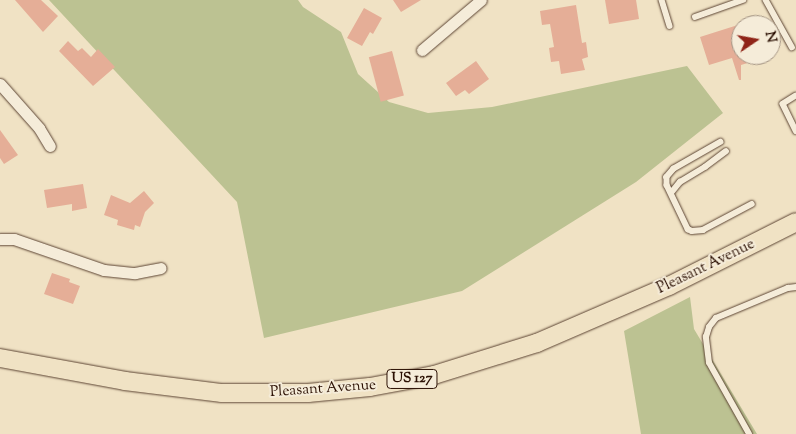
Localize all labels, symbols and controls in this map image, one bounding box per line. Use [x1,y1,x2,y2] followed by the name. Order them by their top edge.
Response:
[731,15,781,65] north arrow
[759,30,781,45] text: N
[654,236,758,298] street label: Pleasant Avenue
[386,368,438,390] road number: US 127
[269,376,377,402] street label: Pleasant Avenue

